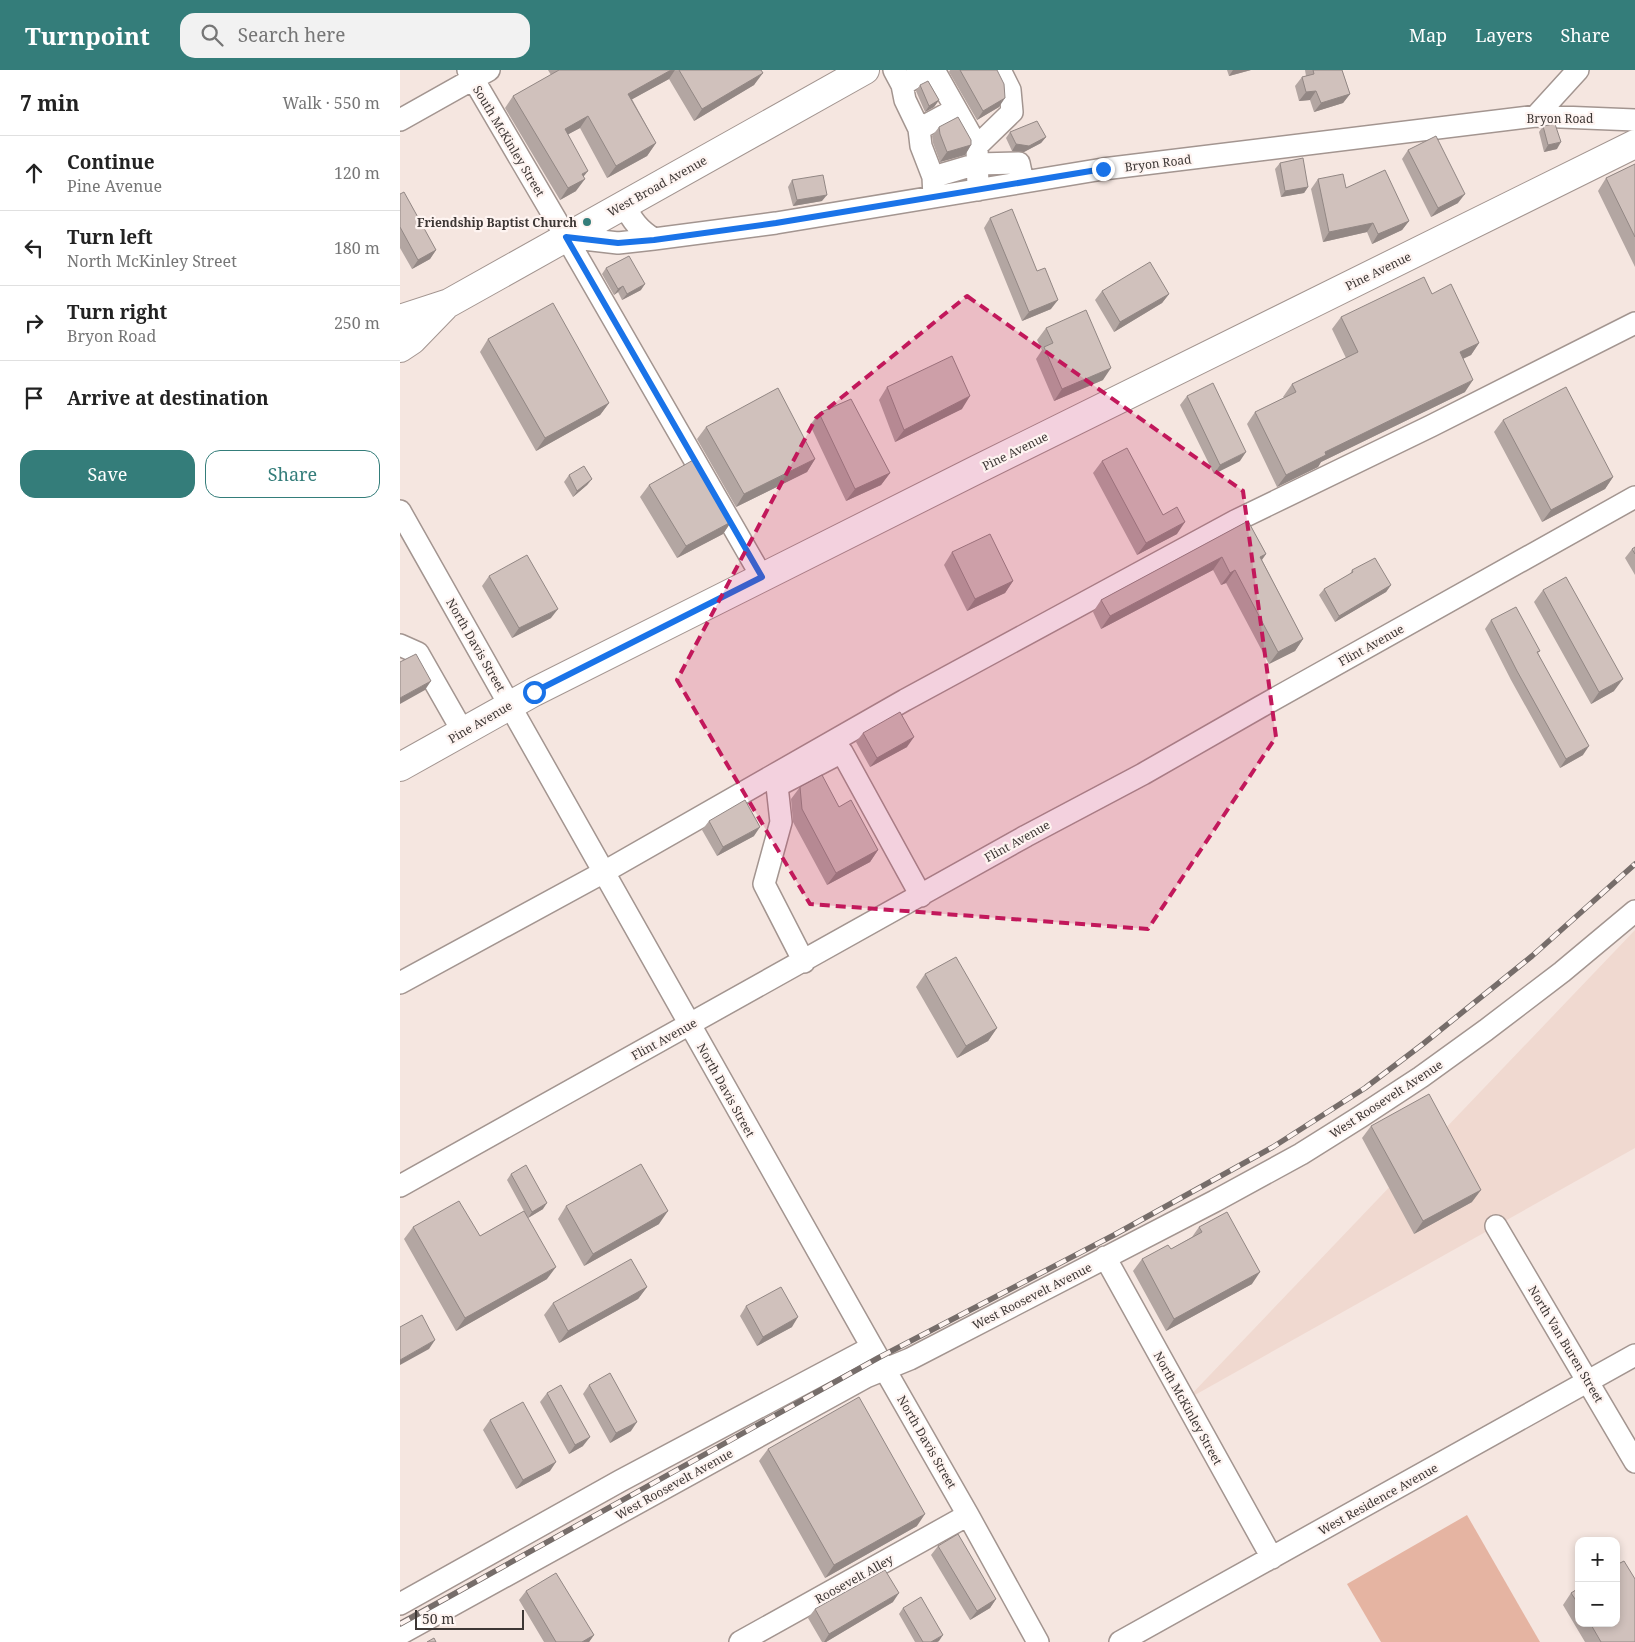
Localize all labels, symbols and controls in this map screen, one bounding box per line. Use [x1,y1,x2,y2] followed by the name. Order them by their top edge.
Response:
[180,13,530,58] search box
[25,19,150,52] text: Turnpoint
[198,21,226,49] icon: search
[238,22,346,48] text: Search here
[1409,23,1447,47] text: Map
[1475,23,1533,47] text: Layers
[1561,23,1610,47] text: Share
[469,82,549,200] street label: South McKinley Street
[20,89,79,117] text: 7 min
[283,92,380,114] text: Walk · 550 m
[1527,110,1594,127] street label: Bryon Road
[67,149,155,175] text: Continue
[1124,150,1193,176] street label: Bryon Road
[604,152,710,220] street label: West Broad Avenue
[1092,158,1115,181] route end
[20,159,48,187] icon: ahead
[334,162,380,184] text: 120 m
[67,175,162,197] text: Pine Avenue
[417,214,577,231] place label: Friendship Baptist Church
[581,216,593,228] marker: Friendship Baptist Church
[67,224,153,250] text: Turn left
[20,234,48,262] icon: left
[334,237,380,259] text: 180 m
[1342,248,1414,294] street label: Pine Avenue
[67,250,237,272] text: North McKinley Street
[67,299,167,325] text: Turn right
[20,309,48,337] icon: right
[334,312,380,334] text: 250 m
[67,325,156,347] text: Bryon Road
[20,384,48,412] icon: arrive
[67,385,269,411] text: Arrive at destination
[979,428,1051,474] street label: Pine Avenue
[20,450,195,498] button: Save
[205,450,380,498] button: Share
[442,595,510,695] street label: North Davis Street
[1335,620,1407,670] street label: Flint Avenue
[523,681,546,704] route start
[445,697,515,747] street label: Pine Avenue
[981,816,1053,866] street label: Flint Avenue
[628,1014,700,1064] street label: Flint Avenue
[693,1040,759,1140] street label: North Davis Street
[1326,1056,1446,1142] street label: West Roosevelt Avenue
[969,1258,1095,1334] street label: West Roosevelt Avenue
[1524,1282,1608,1406] street label: North Van Buren Street
[1150,1348,1226,1468] street label: North McKinley Street
[893,1392,961,1492] street label: North Davis Street
[612,1445,736,1523] street label: West Roosevelt Avenue
[1315,1459,1441,1539] street label: West Residence Avenue
[1575,1537,1620,1627] map controls
[1575,1537,1620,1582] button: +
[812,1550,896,1608] street label: Roosevelt Alley
[1575,1582,1620,1627] button: −
[415,1607,524,1630] scale bar
[422,1609,455,1628] text: 50 m

